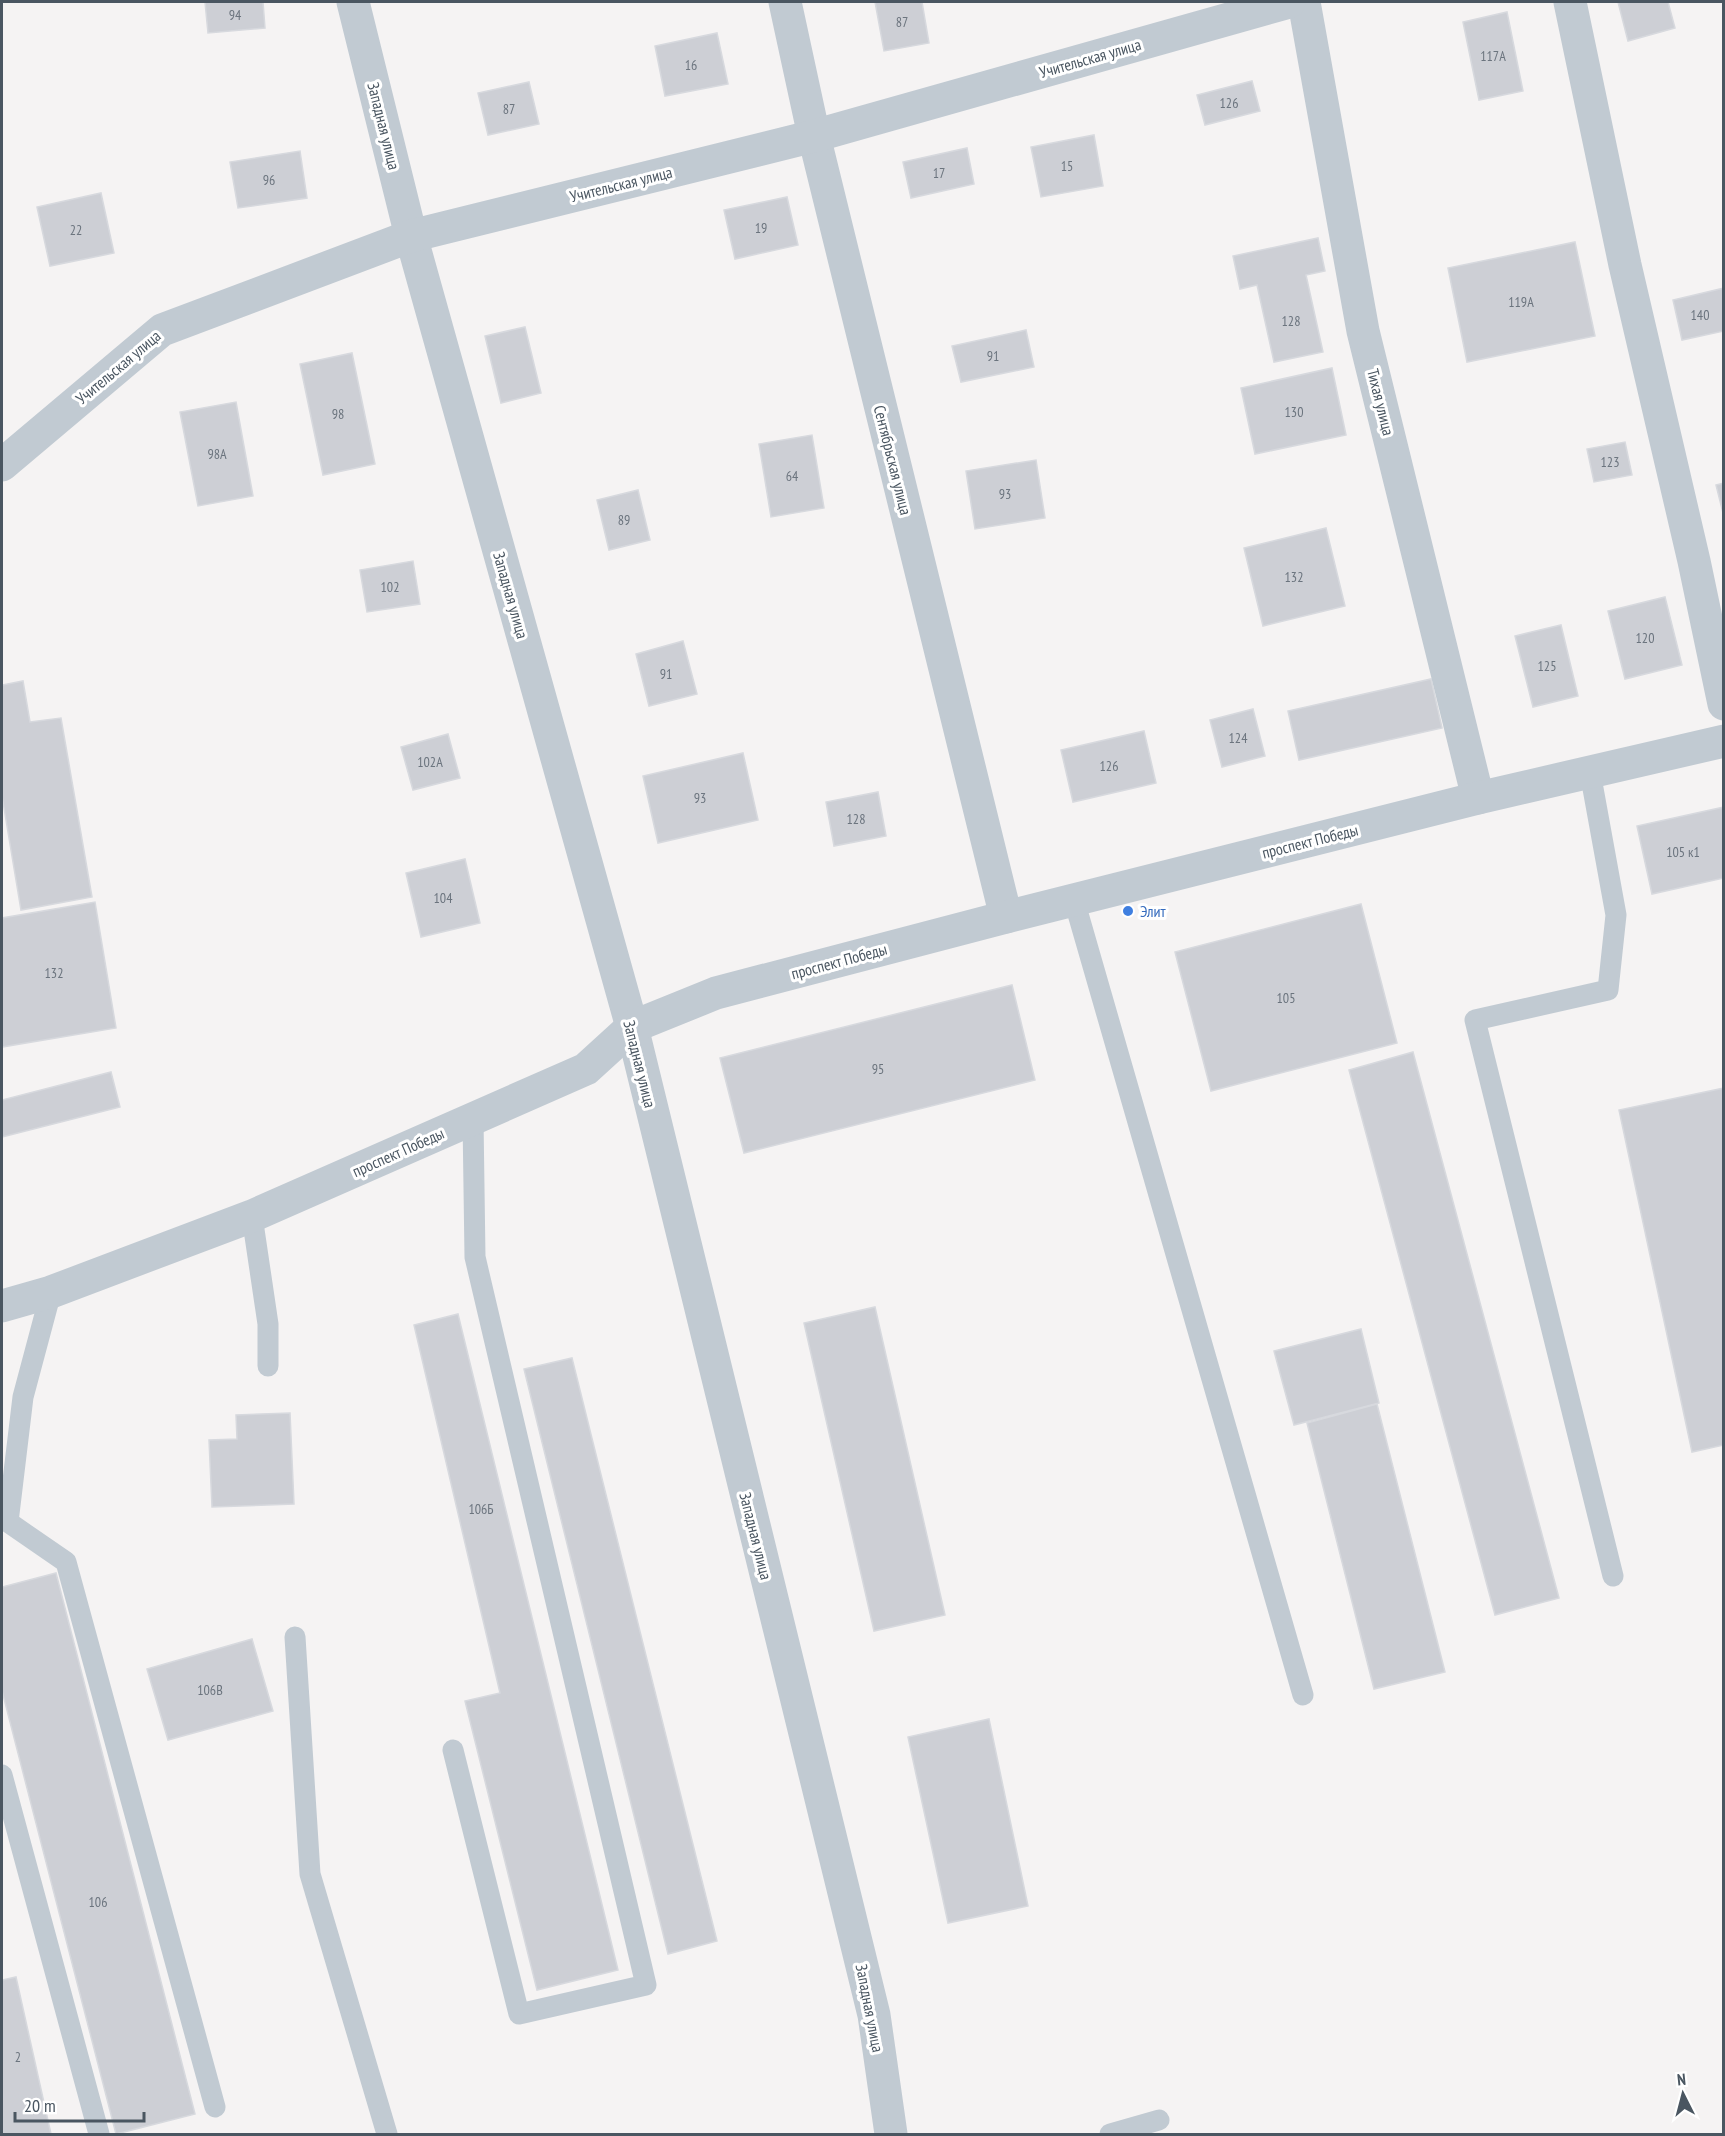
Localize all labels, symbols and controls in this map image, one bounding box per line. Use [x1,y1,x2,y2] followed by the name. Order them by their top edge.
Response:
[229,6,242,24] house number: 94
[896,13,908,31] house number: 87
[1037,34,1143,82] street label: Учительская улица
[1480,47,1506,65] house number: 117А
[685,56,697,74] house number: 16
[363,80,405,172] street label: Западная улица
[1220,94,1238,112] house number: 126
[503,100,515,118] house number: 87
[1061,157,1073,175] house number: 15
[568,162,674,206] street label: Учительская улица
[933,164,945,182] house number: 17
[263,171,275,189] house number: 96
[755,219,767,237] house number: 19
[70,221,82,239] house number: 22
[1508,293,1534,311] house number: 119А
[1691,306,1709,324] house number: 140
[1282,312,1300,330] house number: 128
[71,326,165,408] street label: Учительская улица
[987,347,999,365] house number: 91
[1363,367,1399,437] street label: Тихая улица
[870,403,916,517] street label: Сентябрьская улица
[1285,403,1303,421] house number: 130
[332,405,344,423] house number: 98
[207,445,227,463] house number: 98А
[1601,453,1619,471] house number: 123
[786,467,799,485] house number: 64
[999,485,1011,503] house number: 93
[618,511,630,529] house number: 89
[489,549,533,641] street label: Западная улица
[1285,568,1303,586] house number: 132
[381,578,399,596] house number: 102
[1636,629,1654,647] house number: 120
[1538,657,1556,675] house number: 125
[660,665,672,683] house number: 91
[1229,729,1248,747] house number: 124
[417,753,443,771] house number: 102А
[1100,757,1118,775] house number: 126
[694,789,706,807] house number: 93
[847,810,865,828] house number: 128
[1260,819,1360,863] street label: проспект Победы
[1666,843,1700,861] house number: 105 к1
[434,889,453,907] house number: 104
[1140,901,1167,921] place label: Элит
[1121,904,1135,918] marker: Элит
[789,939,889,983] street label: проспект Победы
[45,964,63,982] house number: 132
[1277,989,1295,1007] house number: 105
[619,1018,661,1110] street label: Западная улица
[872,1060,884,1078] house number: 95
[349,1123,447,1181] street label: проспект Победы
[735,1490,777,1582] street label: Западная улица
[468,1500,494,1518] house number: 106Б
[197,1681,223,1699] house number: 106В
[89,1893,107,1911] house number: 106
[852,1962,888,2054] street label: Западная улица
[15,2048,21,2066] house number: 2
[1653,2064,1713,2124] north arrow
[1676,2069,1687,2089] text: N
[15,2085,144,2123] scale bar
[24,2094,56,2117] text: 20 m

